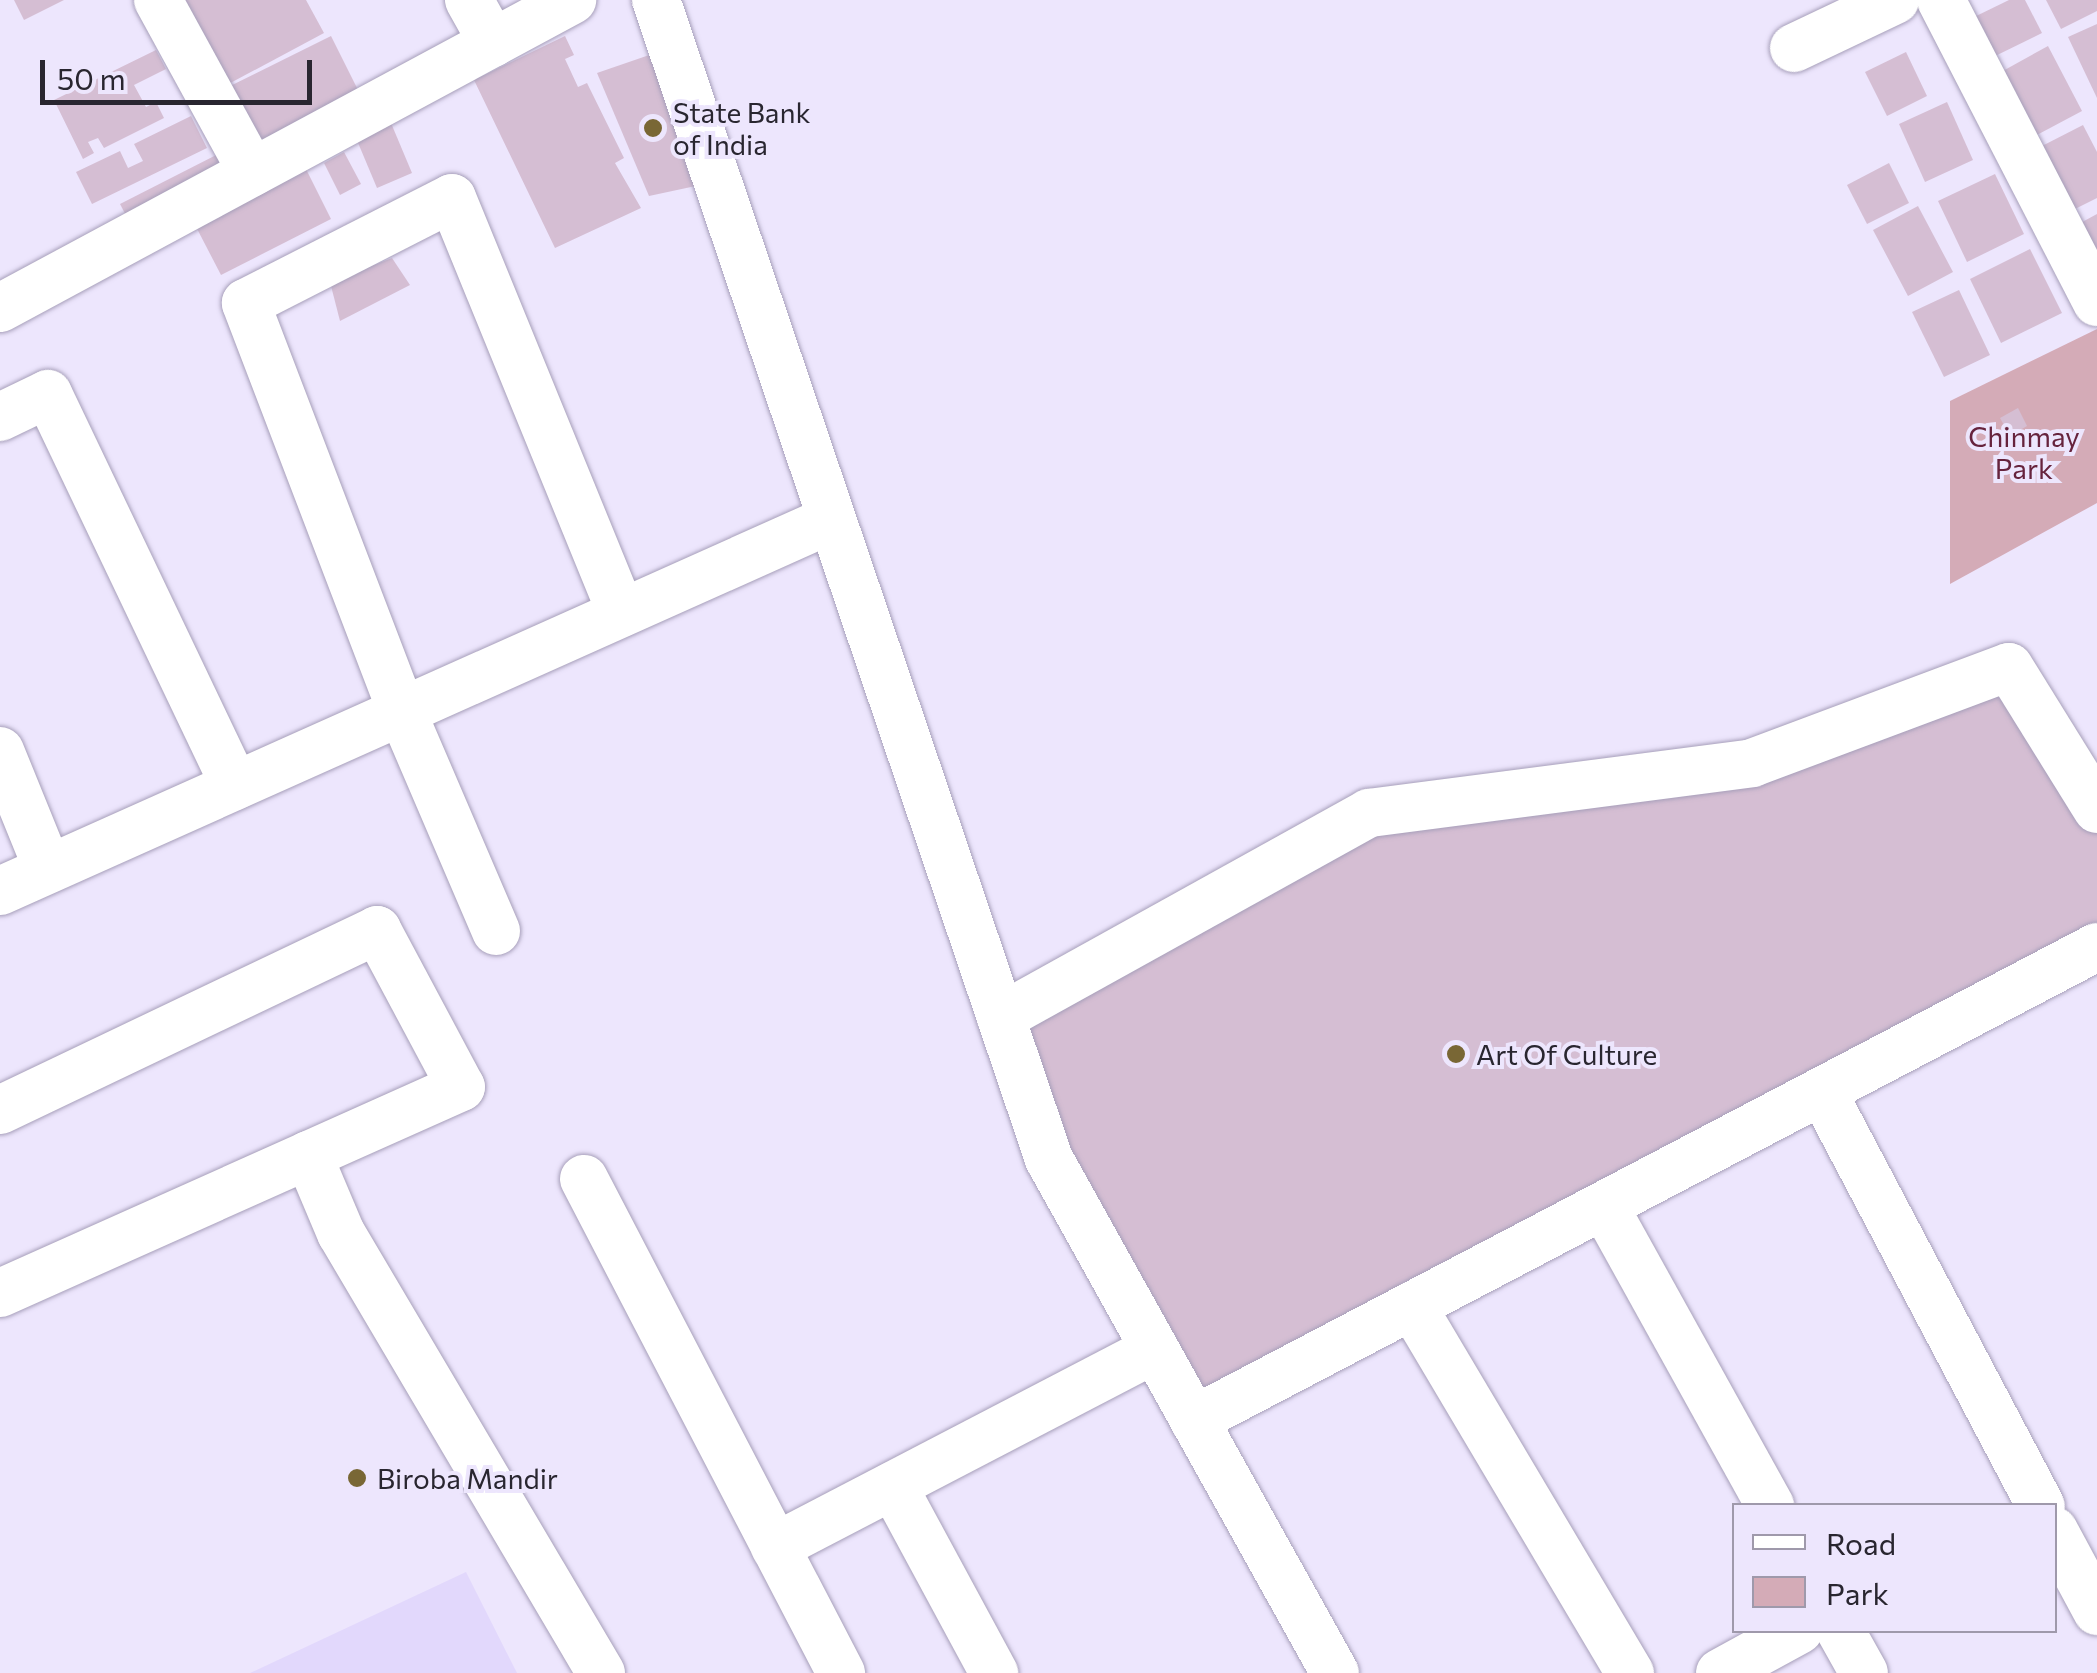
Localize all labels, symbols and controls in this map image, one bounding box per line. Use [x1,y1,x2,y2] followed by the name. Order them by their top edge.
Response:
[45,40,318,102] scale bar
[57,59,126,96] text: 50 m
[673,95,811,161] place label: State Bank of India
[642,117,664,139] marker: State Bank of India
[1968,419,2080,485] park label: Chinmay Park
[1476,1037,1657,1071] place label: Art Of Culture
[1445,1043,1467,1065] marker: Art Of Culture
[377,1461,558,1495] place label: Biroba Mandir
[346,1467,368,1489] marker: Biroba Mandir
[1732,1503,2057,1633] legend
[1826,1524,1896,1561] text: Road
[1826,1574,1889,1611] text: Park

